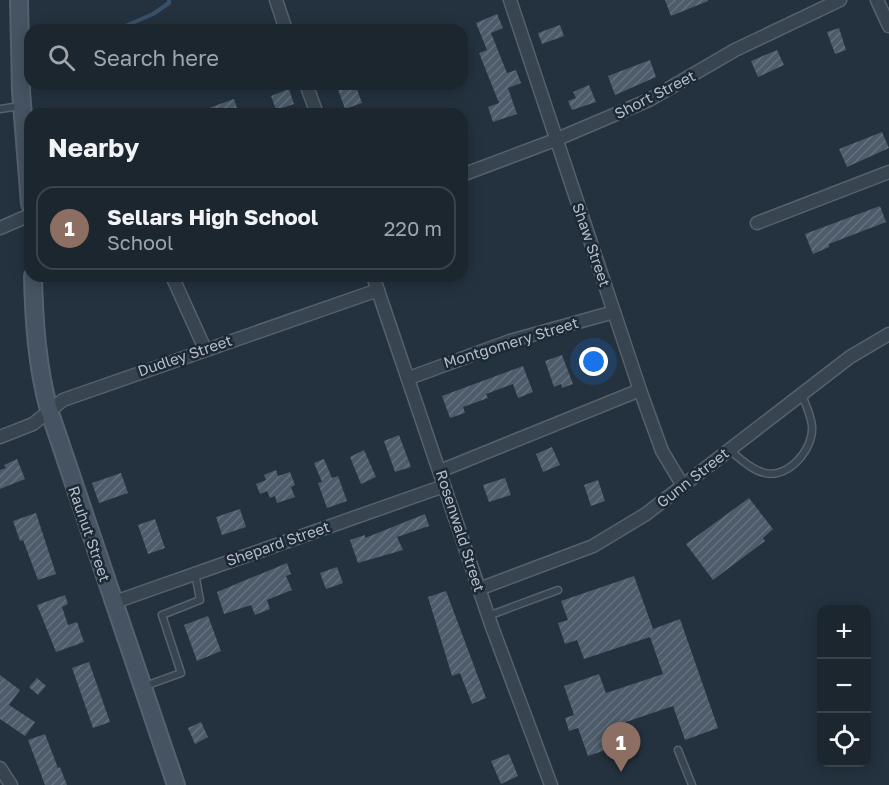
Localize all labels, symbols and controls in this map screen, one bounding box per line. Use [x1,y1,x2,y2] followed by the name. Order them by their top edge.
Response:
[24,24,468,90] search box
[45,41,78,74] icon: search
[93,44,219,71] text: Search here
[611,66,698,122] street label: Short Street
[48,132,139,163] text: Nearby
[569,200,615,289] street label: Shaw Street
[107,203,318,230] text: Sellars High School
[64,216,75,240] text: 1
[384,216,442,240] text: 220 m
[107,230,173,254] text: School
[441,313,580,371] street label: Montgomery Street
[135,331,234,380] street label: Dudley Street
[579,347,608,376] your location
[653,444,732,511] street label: Gunn Street
[433,467,489,594] street label: Rosenwald Street
[65,483,115,584] street label: Rauhut Street
[224,517,332,569] street label: Shepard Street
[817,605,871,767] map controls
[817,605,871,659] button: +
[817,659,871,713] button: −
[817,713,871,767] button: locate
[602,722,640,772] pin: 1

